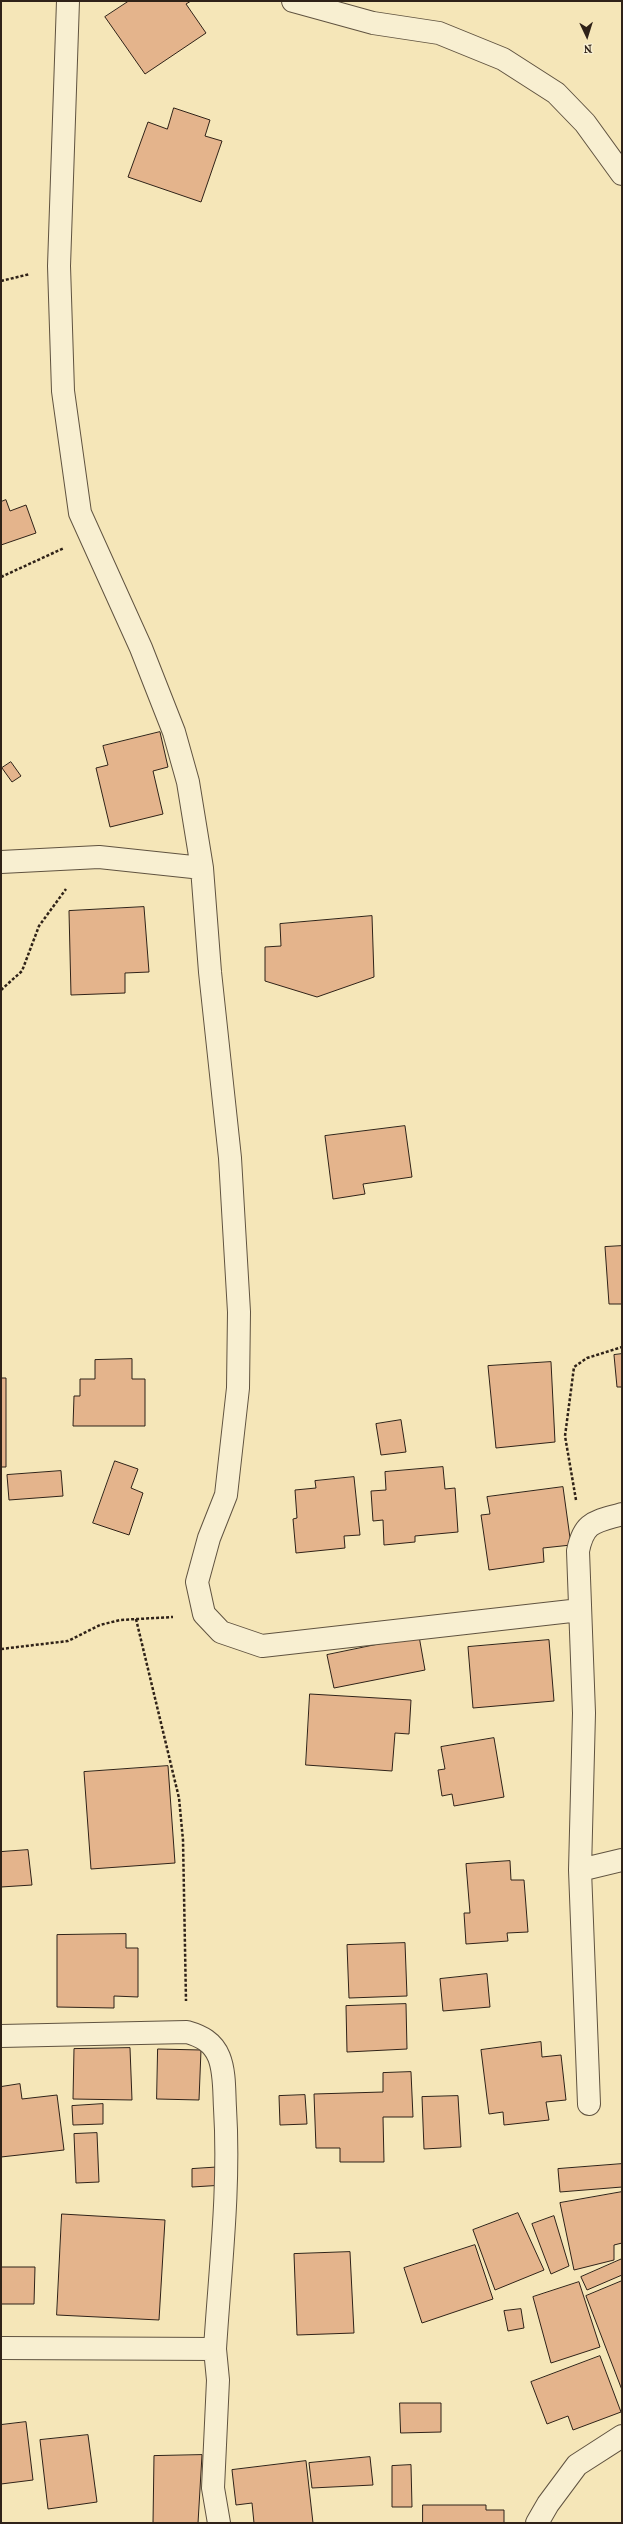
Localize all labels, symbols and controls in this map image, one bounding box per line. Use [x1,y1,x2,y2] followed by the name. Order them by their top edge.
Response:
[567,16,607,56] north arrow
[583,42,593,55] text: N

